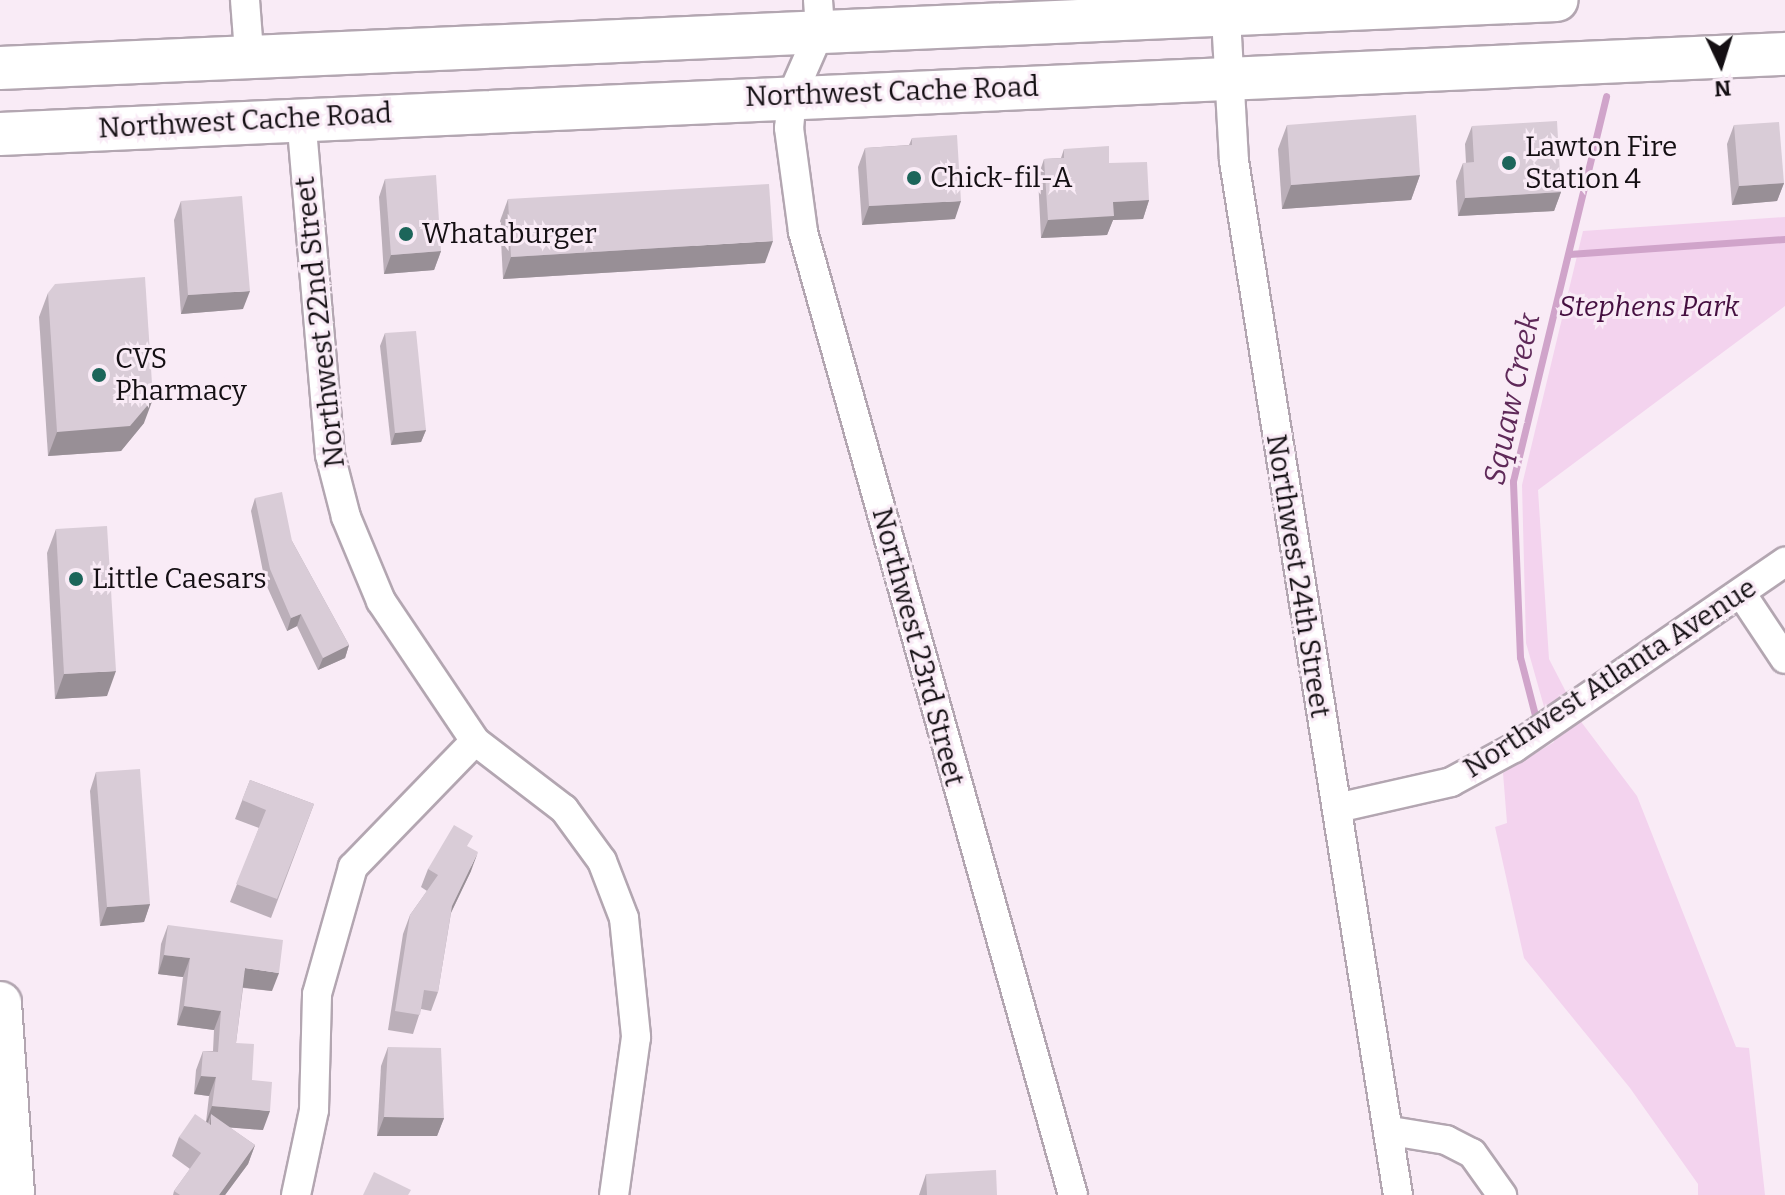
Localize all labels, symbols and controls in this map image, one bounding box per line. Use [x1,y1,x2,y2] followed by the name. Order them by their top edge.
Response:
[1681,24,1761,104] north arrow
[745,70,1039,114] street label: Northwest Cache Road
[1713,74,1732,102] text: N
[97,97,393,145] street label: Northwest Cache Road
[1525,130,1677,196] place label: Lawton Fire Station 4
[1500,154,1518,172] marker: Lawton Fire Station 4
[930,161,1072,195] place label: Chick-fil-A
[905,169,923,187] marker: Chick-fil-A
[288,175,352,469] street label: Northwest 22nd Street
[422,217,597,251] place label: Whataburger
[397,225,415,243] marker: Whataburger
[1559,290,1739,324] park label: Stephens Park
[1476,310,1548,488] water label: Squaw Creek
[115,342,247,408] place label: CVS Pharmacy
[90,366,108,384] marker: CVS Pharmacy
[1259,432,1337,720] street label: Northwest 24th Street
[865,504,971,790] street label: Northwest 23rd Street
[92,562,267,596] place label: Little Caesars
[67,570,85,588] marker: Little Caesars
[1458,571,1762,785] street label: Northwest Atlanta Avenue

